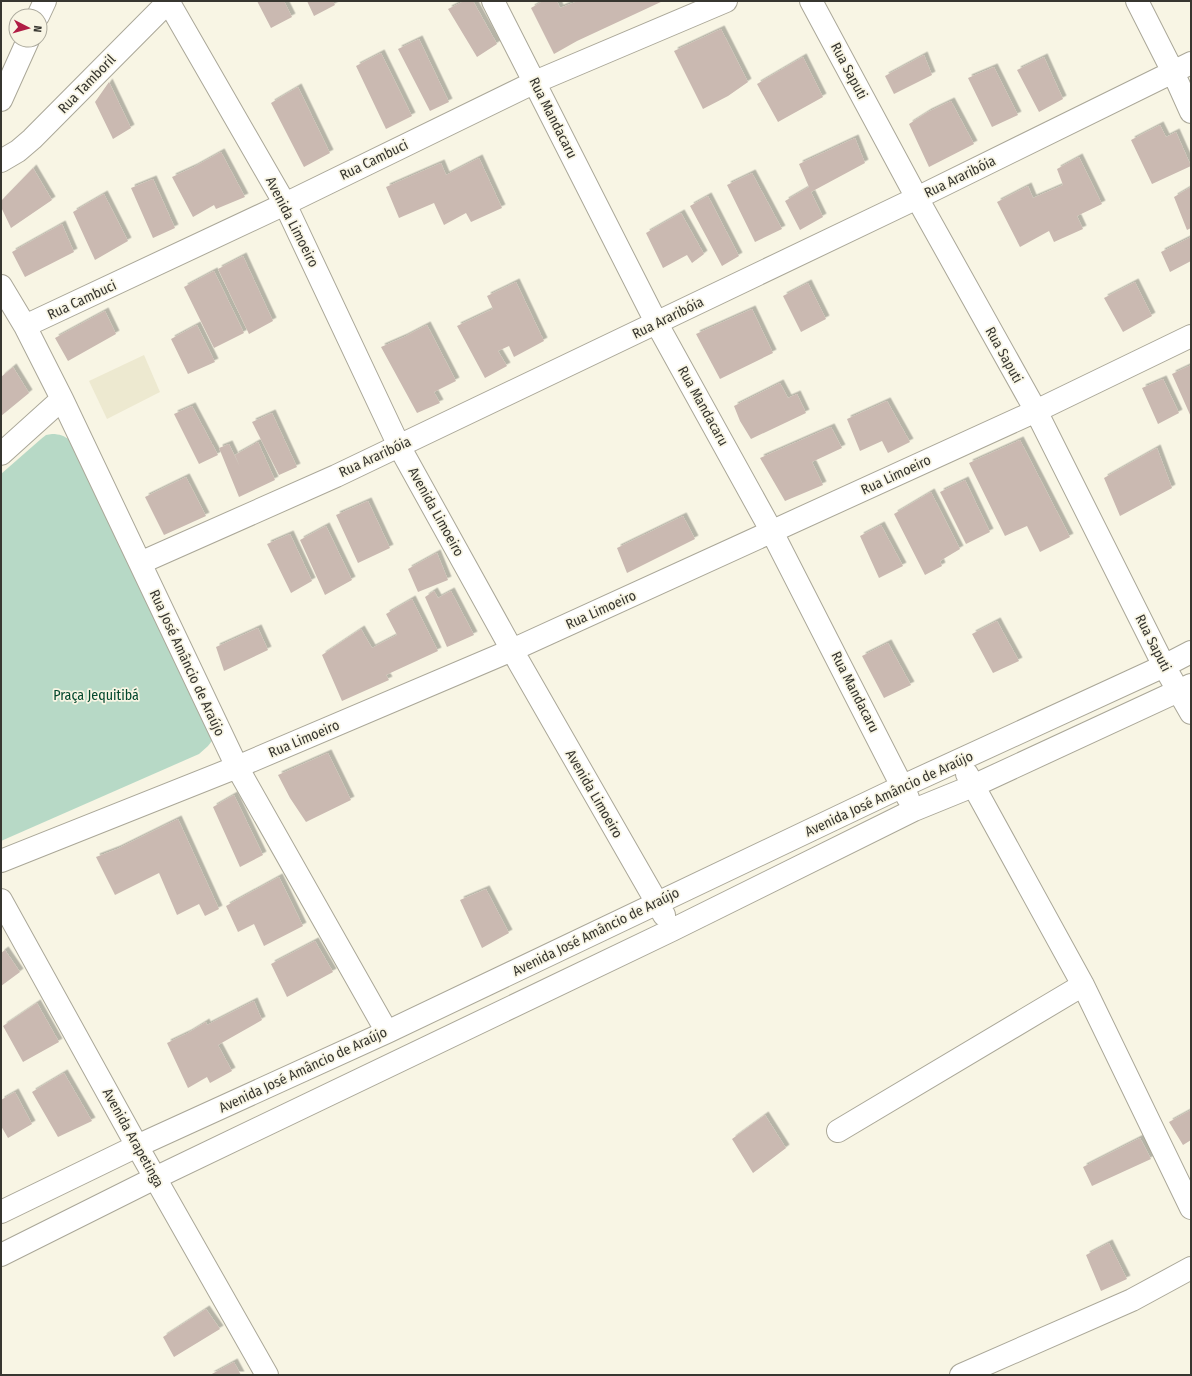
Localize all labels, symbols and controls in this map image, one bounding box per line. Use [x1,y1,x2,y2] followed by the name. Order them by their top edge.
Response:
[8,8,48,48] north arrow
[31,25,44,33] text: N
[827,40,871,102] street label: Rua Saputi
[55,51,120,117] street label: Rua Tamboril
[525,75,581,161] street label: Rua Mandacaru
[337,136,411,184] street label: Rua Cambuci
[921,152,999,202] street label: Rua Araribóia
[262,174,322,270] street label: Avenida Limoeiro
[45,277,119,323] street label: Rua Cambuci
[629,293,707,343] street label: Rua Araribóia
[982,324,1026,386] street label: Rua Saputi
[674,363,732,449] street label: Rua Mandacaru
[336,433,414,481] street label: Rua Araribóia
[858,451,934,499] street label: Rua Limoeiro
[405,465,467,559] street label: Avenida Limoeiro
[146,587,228,739] street label: Rua José Amâncio de Araújo
[563,587,639,633] street label: Rua Limoeiro
[1131,612,1175,674] street label: Rua Saputi
[827,649,883,735] street label: Rua Mandacaru
[53,687,139,704] park label: Praça Jequitibá
[266,716,342,762] street label: Rua Limoeiro
[562,747,626,841] street label: Avenida Limoeiro
[802,748,976,840] street label: Avenida José Amâncio de Araújo
[510,884,682,980] street label: Avenida José Amâncio de Araújo
[216,1024,390,1116] street label: Avenida José Amâncio de Araújo
[99,1085,167,1191] street label: Avenida Arapetinga

